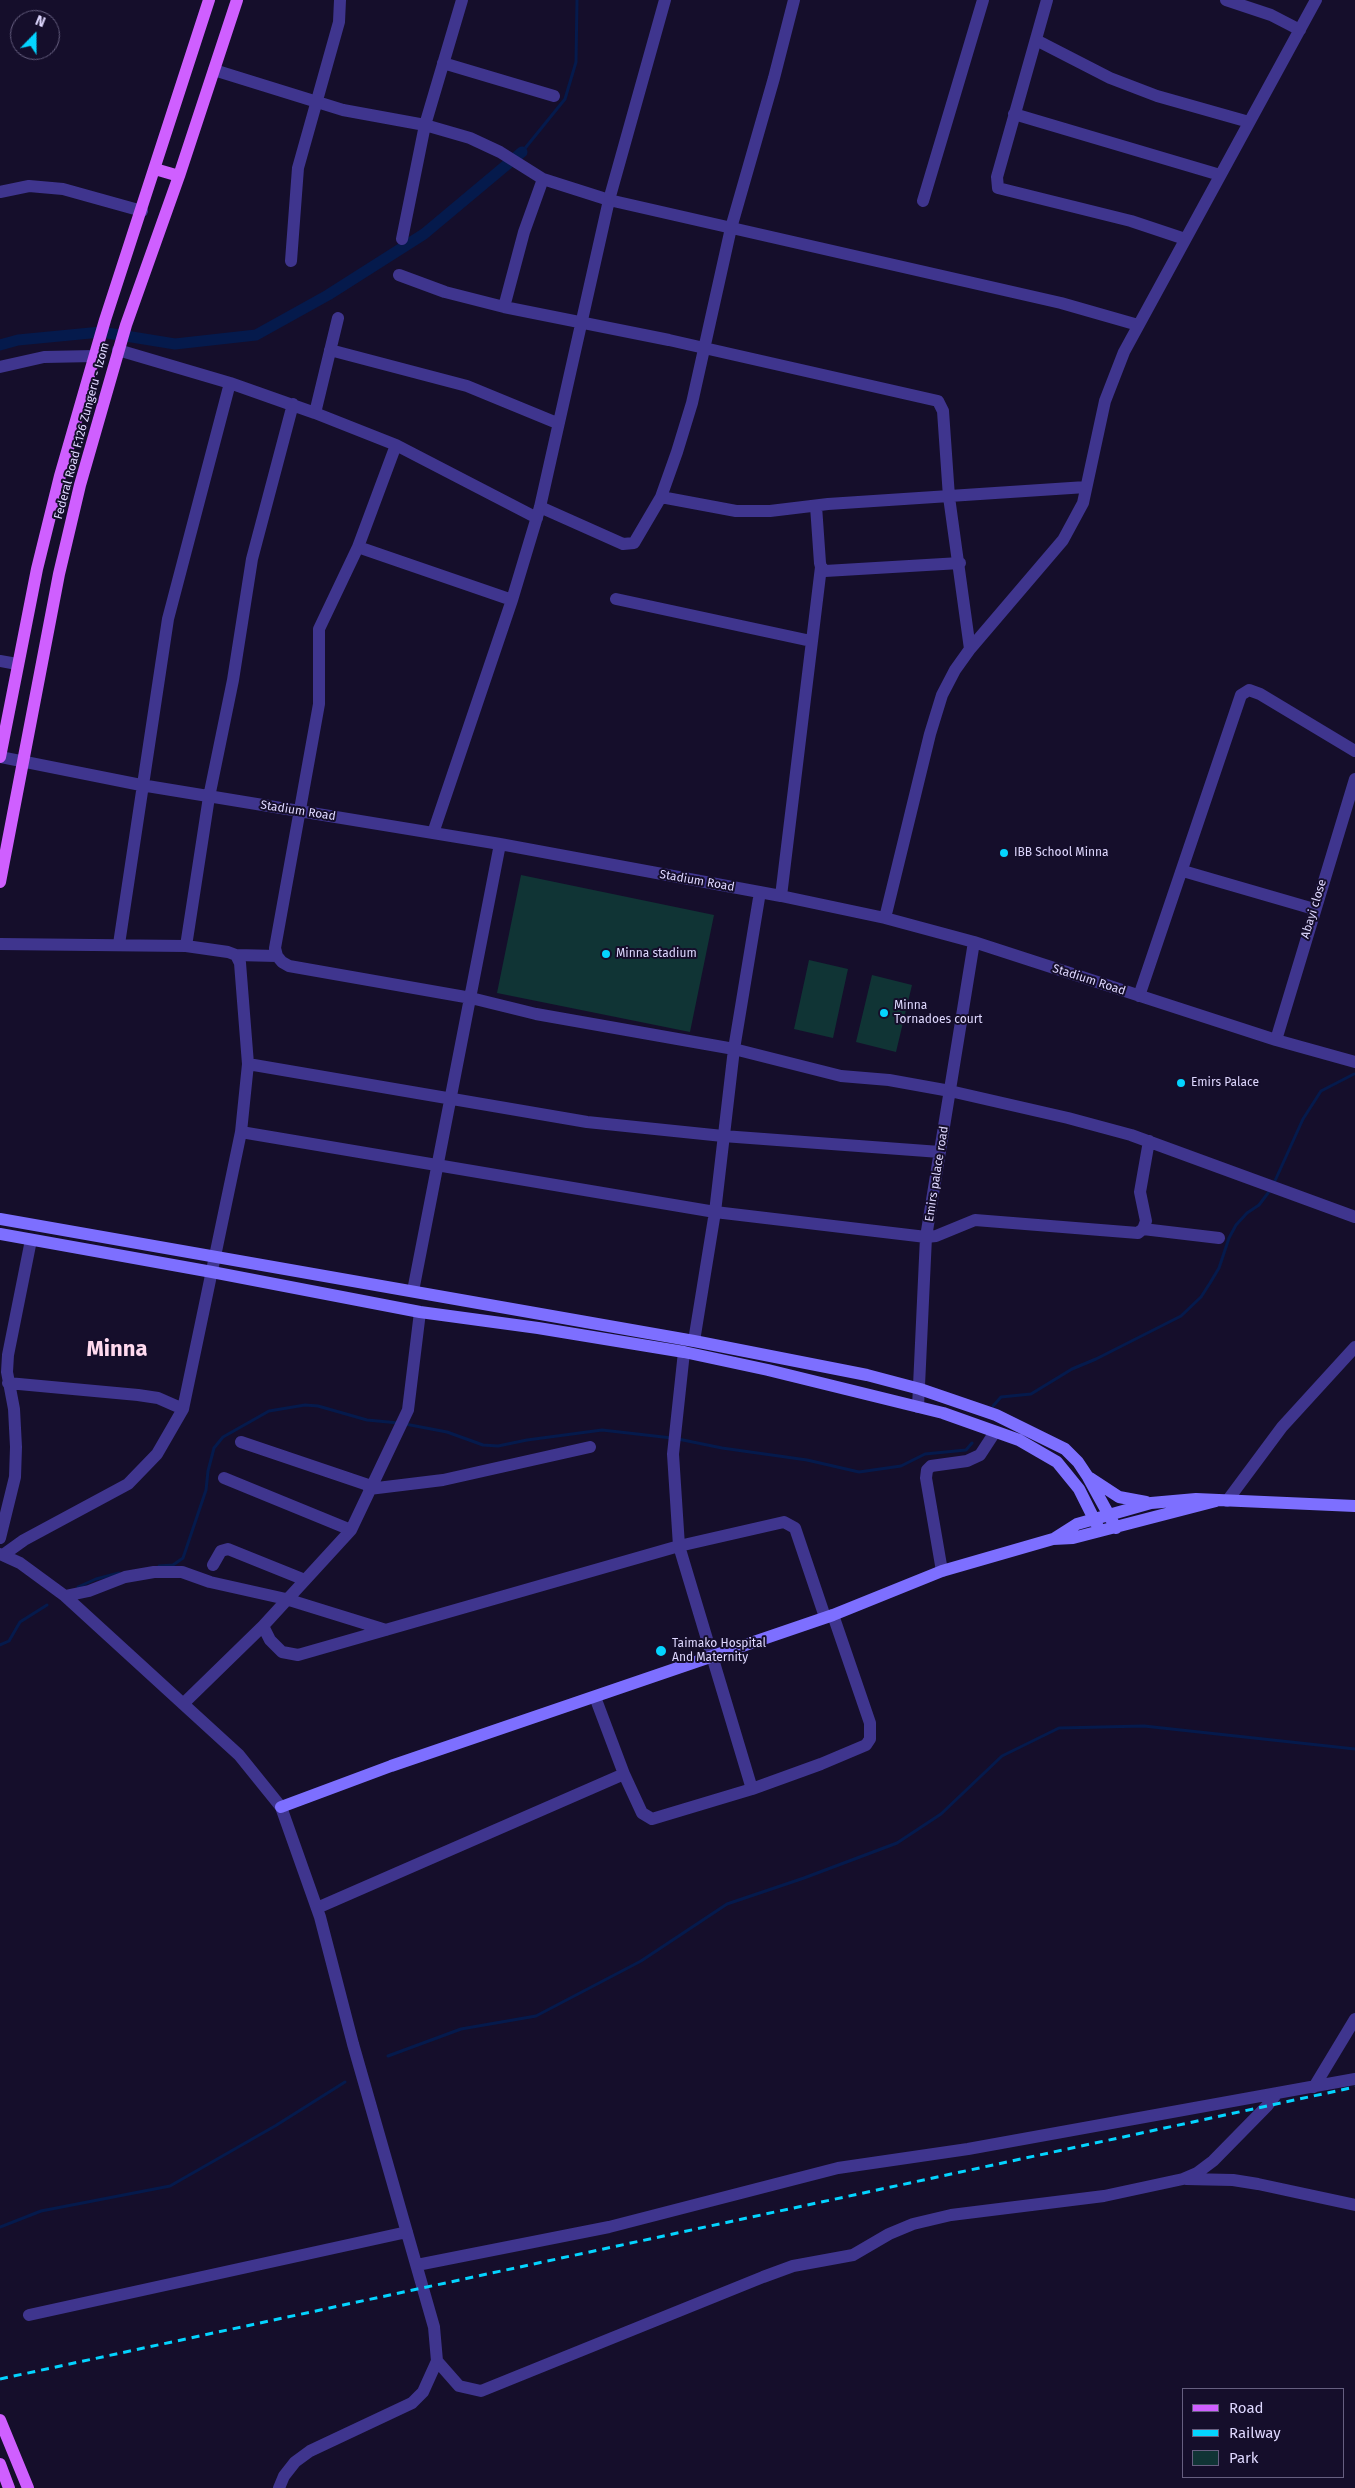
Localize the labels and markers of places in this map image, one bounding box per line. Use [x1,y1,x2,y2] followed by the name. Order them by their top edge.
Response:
[1014,846,1109,860] place label: IBB School Minna
[998,847,1010,859] marker: IBB School Minna
[616,947,697,961] place label: Minna stadium
[600,948,612,960] marker: Minna stadium
[894,999,983,1027] place label: Minna Tornadoes court
[878,1007,890,1019] marker: Minna Tornadoes court
[1191,1076,1259,1090] place label: Emirs Palace
[1175,1077,1187,1089] marker: Emirs Palace
[672,1637,766,1665] place label: Taimako Hospital And Maternity
[654,1644,668,1658] marker: Taimako Hospital And Maternity

